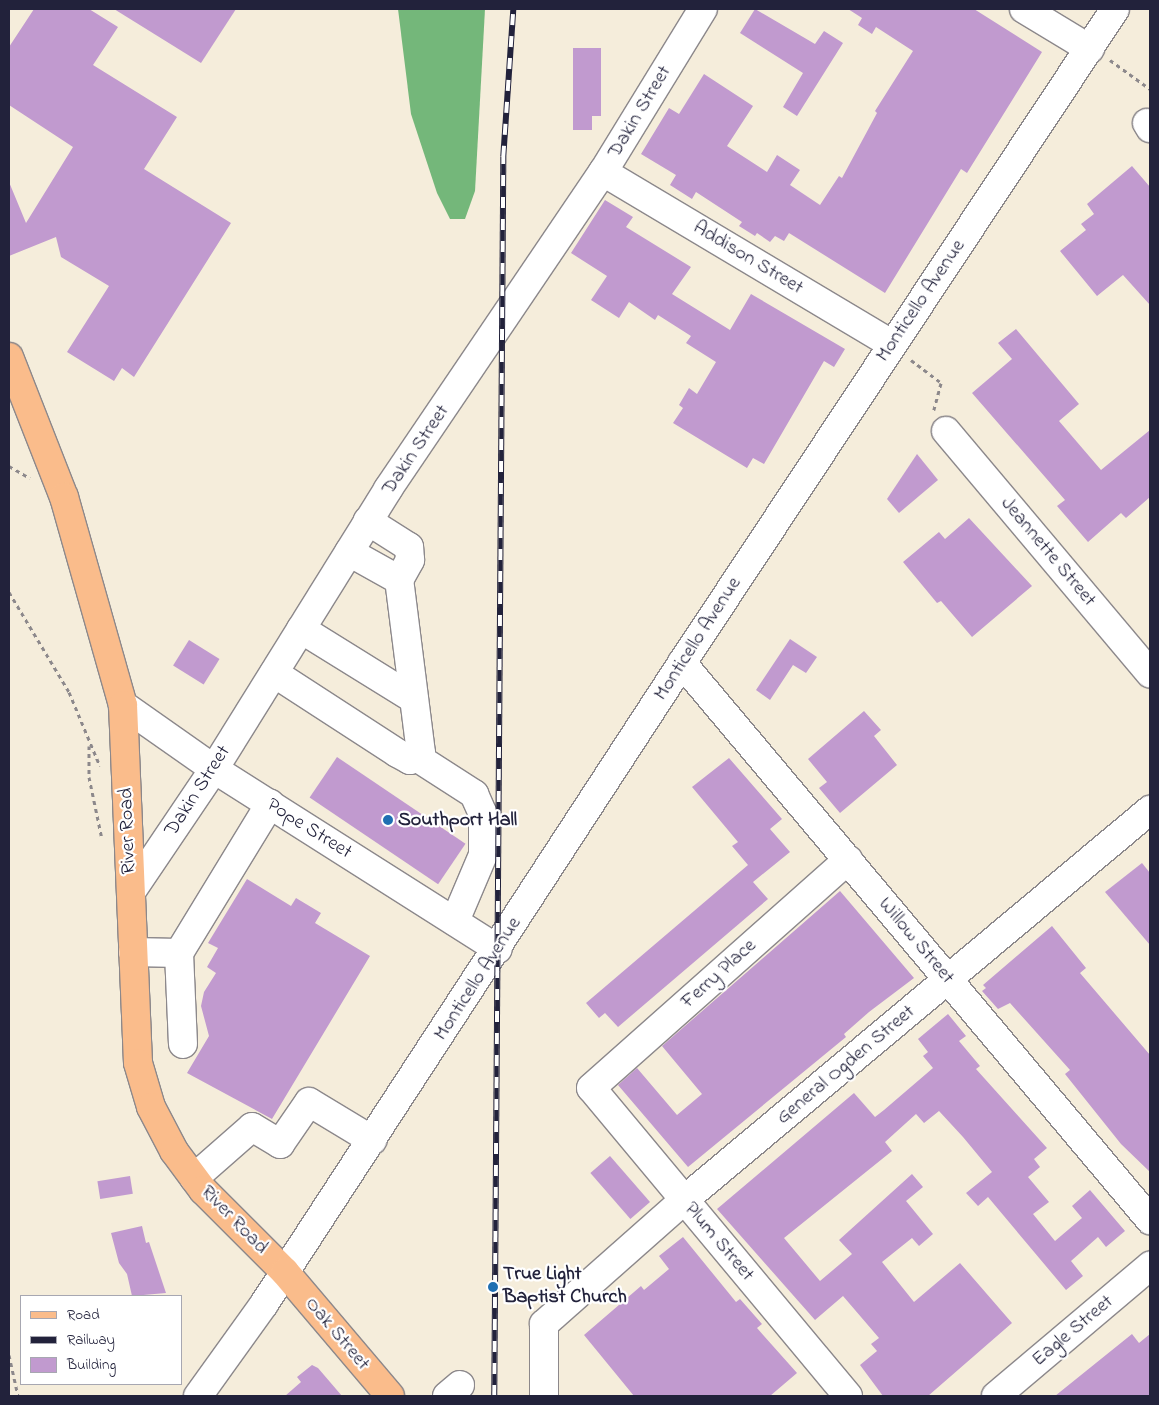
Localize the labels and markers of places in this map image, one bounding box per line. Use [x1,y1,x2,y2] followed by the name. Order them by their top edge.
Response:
[398,808,517,832] place label: Southport Hall
[382,814,394,826] marker: Southport Hall
[503,1263,627,1310] place label: True Light Baptist Church
[487,1281,499,1293] marker: True Light Baptist Church

